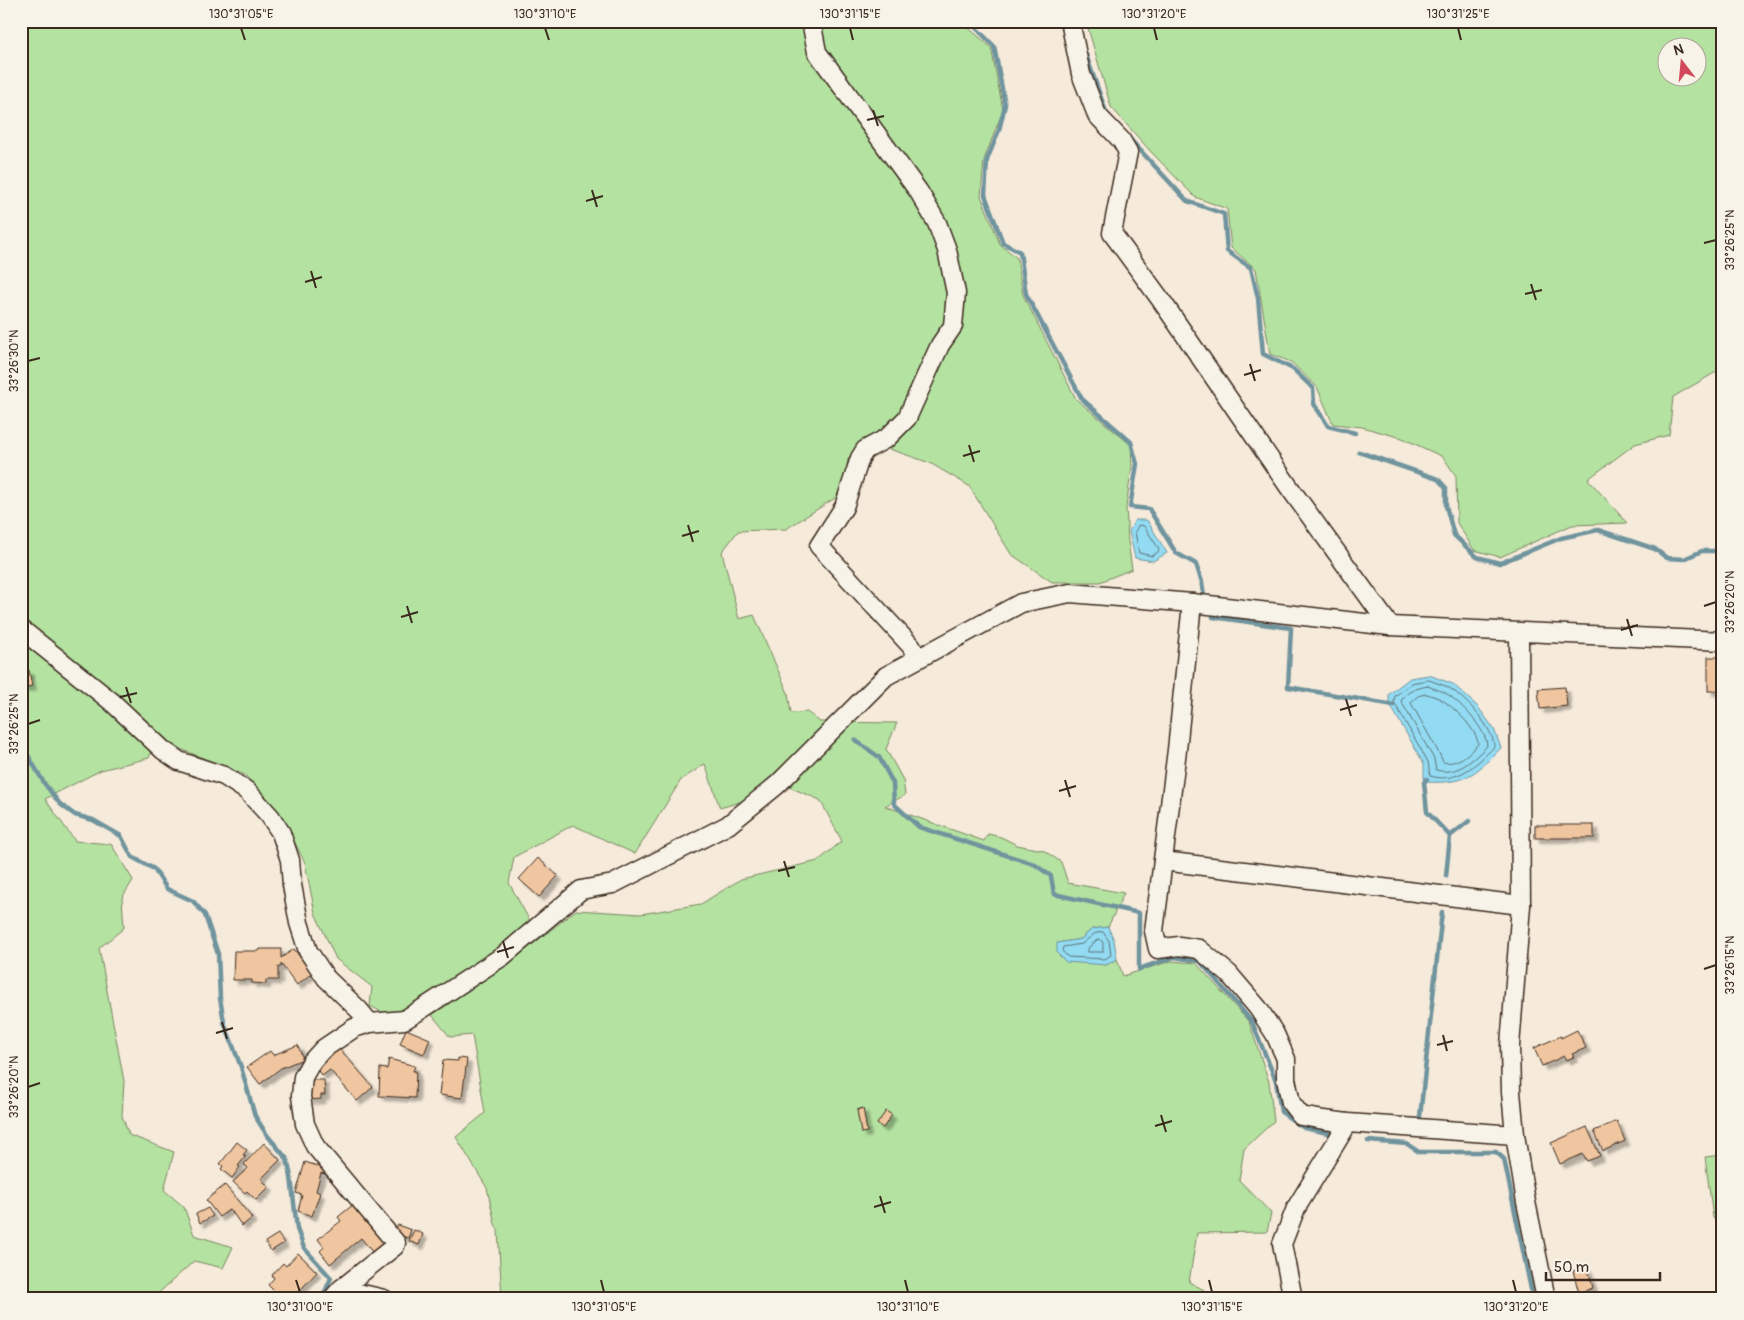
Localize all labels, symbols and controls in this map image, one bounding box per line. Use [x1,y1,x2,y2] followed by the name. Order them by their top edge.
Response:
[209,7,273,22] text: 130°31'05"E
[514,7,576,22] text: 130°31'10"E
[820,7,880,22] text: 130°31'15"E
[1122,7,1186,22] text: 130°31'20"E
[1427,7,1489,22] text: 130°31'25"E
[1656,38,1706,88] north arrow
[1672,41,1685,59] text: N
[1723,210,1738,270] text: 33°26'25"N
[7,330,22,392] text: 33°26'30"N
[1723,571,1738,633] text: 33°26'20"N
[7,694,22,754] text: 33°26'25"N
[1723,936,1738,994] text: 33°26'15"N
[7,1056,22,1118] text: 33°26'20"N
[1546,1250,1660,1282] scale bar
[1554,1258,1589,1277] text: 50 m
[267,1300,333,1315] text: 130°31'00"E
[572,1300,636,1315] text: 130°31'05"E
[877,1300,939,1315] text: 130°31'10"E
[1182,1300,1242,1315] text: 130°31'15"E
[1484,1300,1548,1315] text: 130°31'20"E

